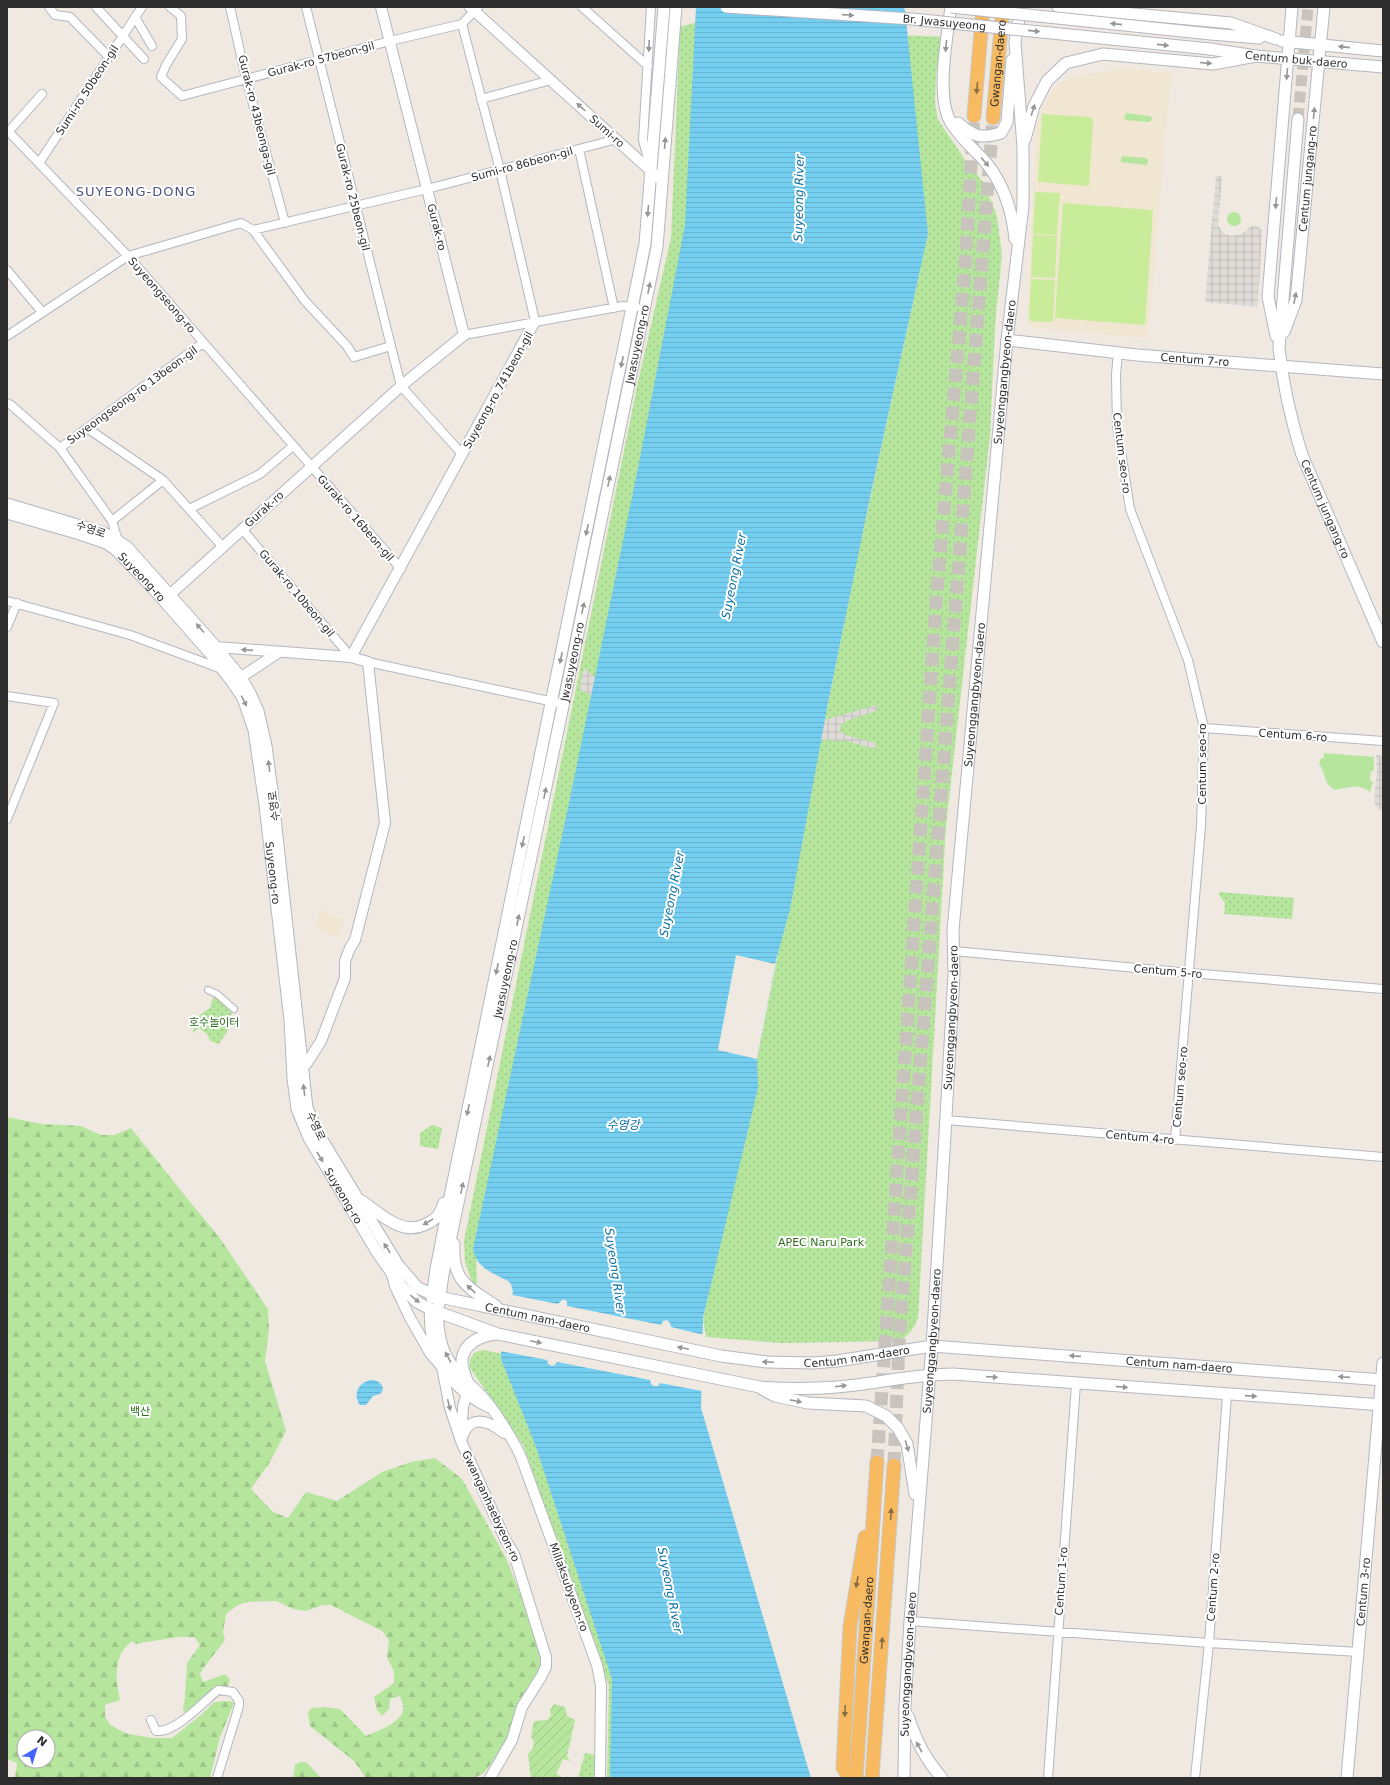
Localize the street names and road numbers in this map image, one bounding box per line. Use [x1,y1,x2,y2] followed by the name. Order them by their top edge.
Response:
[902,12,987,33] street label: Br. Jwasuyeong
[988,19,1009,107] street label: Gwangan-daero
[266,39,376,80] street label: Gurak-ro 57beon-gil
[53,43,121,138] street label: Sumi-ro 50beon-gil
[1244,48,1348,71] street label: Centum buk-daero
[235,53,278,177] street label: Gurak-ro 43beonga-gil
[586,112,627,151] street label: Sumi-ro
[1297,125,1320,233] street label: Centum jungang-ro
[333,142,372,252] street label: Gurak-ro 25beon-gil
[470,145,574,184] street label: Sumi-ro 86beon-gil
[424,202,449,252] street label: Gurak-ro
[125,255,198,336] street label: Suyeongseong-ro
[991,299,1019,445] street label: Suyeonggangbyeon-daero
[623,303,652,386] street label: Jwasuyeong-ro
[461,329,536,451] street label: Suyeong-ro 741beon-gil
[65,344,200,447] street label: Suyeongseong-ro 13beon-gil
[1160,351,1230,369] street label: Centum 7-ro
[1110,412,1133,494] street label: Centum seo-ro
[1298,457,1352,561] street label: Centum jungang-ro
[315,473,397,564] street label: Gurak-ro 16beon-gil
[242,488,287,530] street label: Gurak-ro
[74,518,107,541] street label: 수영로
[256,547,337,640] street label: Gurak-ro 10beon-gil
[115,550,168,605] street label: Suyeong-ro
[558,621,587,704] street label: Jwasuyeong-ro
[962,622,988,768] street label: Suyeonggangbyeon-daero
[1196,723,1209,805] street label: Centum seo-ro
[1258,727,1328,744] street label: Centum 6-ro
[266,790,283,822] street label: 수영로
[262,841,283,905] street label: Suyeong-ro
[491,938,521,1021] street label: Jwasuyeong-ro
[942,945,961,1090] street label: Suyeonggangbyeon-daero
[1133,962,1203,981] street label: Centum 5-ro
[1170,1046,1191,1128] street label: Centum seo-ro
[303,1110,328,1143] street label: 수영로
[1105,1128,1175,1147] street label: Centum 4-ro
[321,1166,365,1227] street label: Suyeong-ro
[921,1268,944,1414] street label: Suyeonggangbyeon-daero
[484,1301,591,1335] street label: Centum nam-daero
[803,1344,911,1370] street label: Centum nam-daero
[1125,1355,1233,1376] street label: Centum nam-daero
[459,1448,522,1564] street label: Gwanganhaebyeon-ro
[546,1541,591,1634] street label: Millaksubyeon-ro
[1053,1546,1070,1616] street label: Centum 1-ro
[1205,1552,1222,1622] street label: Centum 2-ro
[1354,1557,1373,1627] street label: Centum 3-ro
[858,1576,876,1664] street label: Gwangan-daero
[899,1591,919,1737] street label: Suyeonggangbyeon-daero

